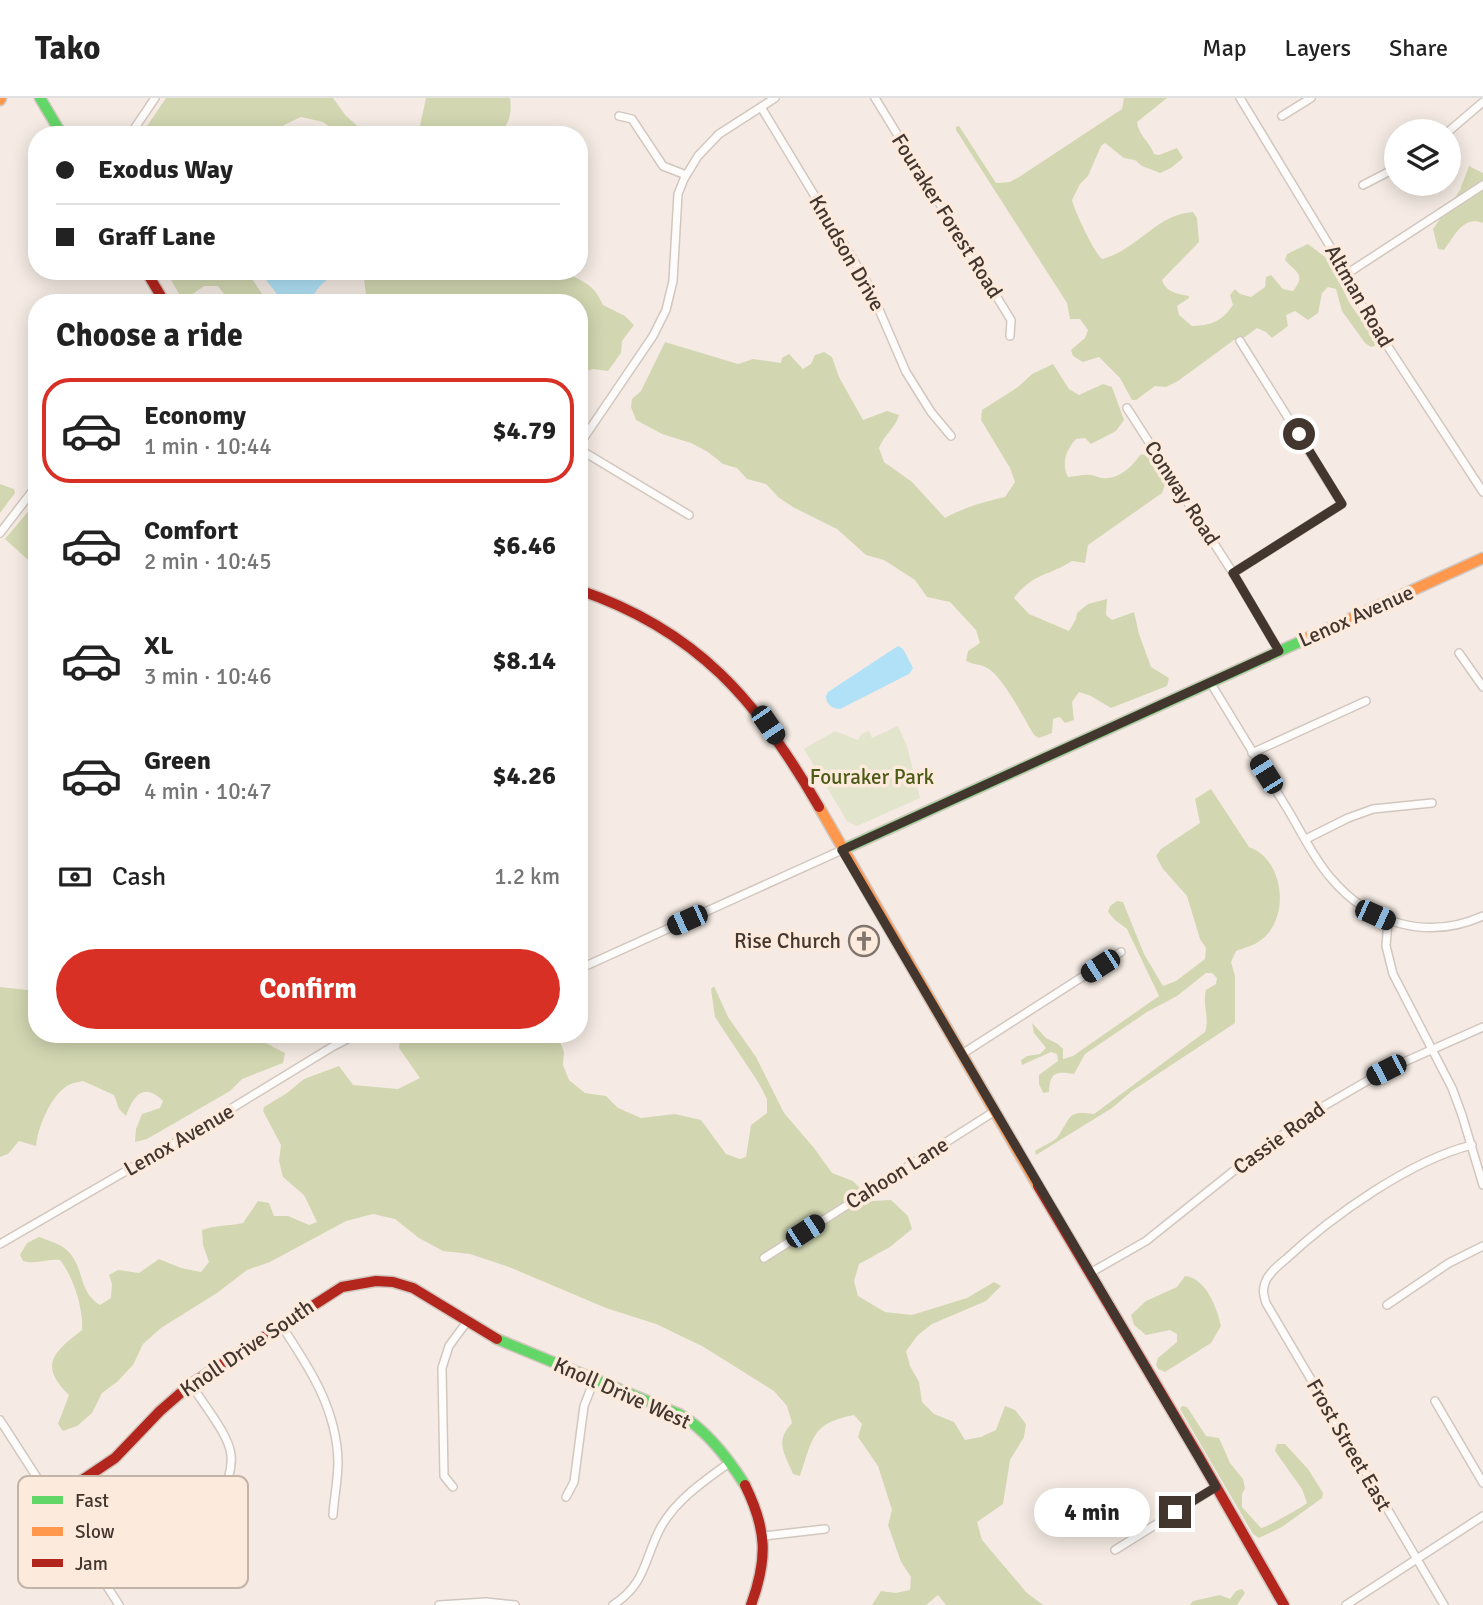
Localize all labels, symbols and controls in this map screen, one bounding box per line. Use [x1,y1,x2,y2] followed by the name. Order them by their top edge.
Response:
[35,28,100,69] text: Tako
[1202,33,1247,63] text: Map
[1285,33,1351,63] text: Layers
[1389,33,1448,63] text: Share
[1384,119,1461,196] map controls
[1384,119,1461,196] button: layers
[886,129,1008,303] street label: Fouraker Forest Road
[98,154,233,186] text: Exodus Way
[803,190,891,316] street label: Knudson Drive
[98,221,216,253] text: Graff Lane
[1319,240,1399,352] street label: Altman Road
[56,316,243,355] text: Choose a ride
[60,399,123,462] icon: car
[144,400,246,432] text: Economy
[492,415,556,447] text: $4.79
[1283,418,1315,450] route start
[144,432,272,461] text: 1 min · 10:44
[1139,436,1225,550] street label: Conway Road
[60,514,123,577] icon: car
[144,515,238,547] text: Comfort
[492,530,556,562] text: $6.46
[144,547,272,576] text: 2 min · 10:45
[1295,579,1417,653] street label: Lenox Avenue
[60,629,123,692] icon: car
[144,630,174,662] text: XL
[492,645,556,677] text: $8.14
[144,662,272,691] text: 3 min · 10:46
[748,702,789,748] car
[60,744,123,807] icon: car
[144,745,211,777] text: Green
[1246,751,1287,797] car
[492,760,556,792] text: $4.26
[810,764,935,790] park label: Fouraker Park
[144,777,272,806] text: 4 min · 10:47
[56,858,94,896] icon: cash
[112,861,166,893] text: Cash
[494,862,560,891] text: 1.2 km
[1352,897,1399,933] car
[664,902,711,938] car
[847,924,881,958] church icon: Rise Church
[734,928,841,954] place label: Rise Church
[1077,946,1124,986] car
[56,949,560,1029] button: Confirm
[1363,1051,1410,1089] car
[1228,1096,1330,1180] street label: Cassie Road
[119,1098,239,1182] street label: Lenox Avenue
[841,1131,953,1215] street label: Cahoon Lane
[782,1211,829,1251] car
[175,1294,319,1402] street label: Knoll Drive South
[549,1351,695,1435] street label: Knoll Drive West
[1301,1374,1397,1516] street label: Frost Street East
[18,1476,248,1588] legend
[1035,1488,1150,1536] callout: 4 min
[75,1489,109,1513] text: Fast
[1159,1496,1191,1528] route end
[1064,1498,1120,1527] text: 4 min
[75,1520,115,1544] text: Slow
[75,1552,108,1576] text: Jam

